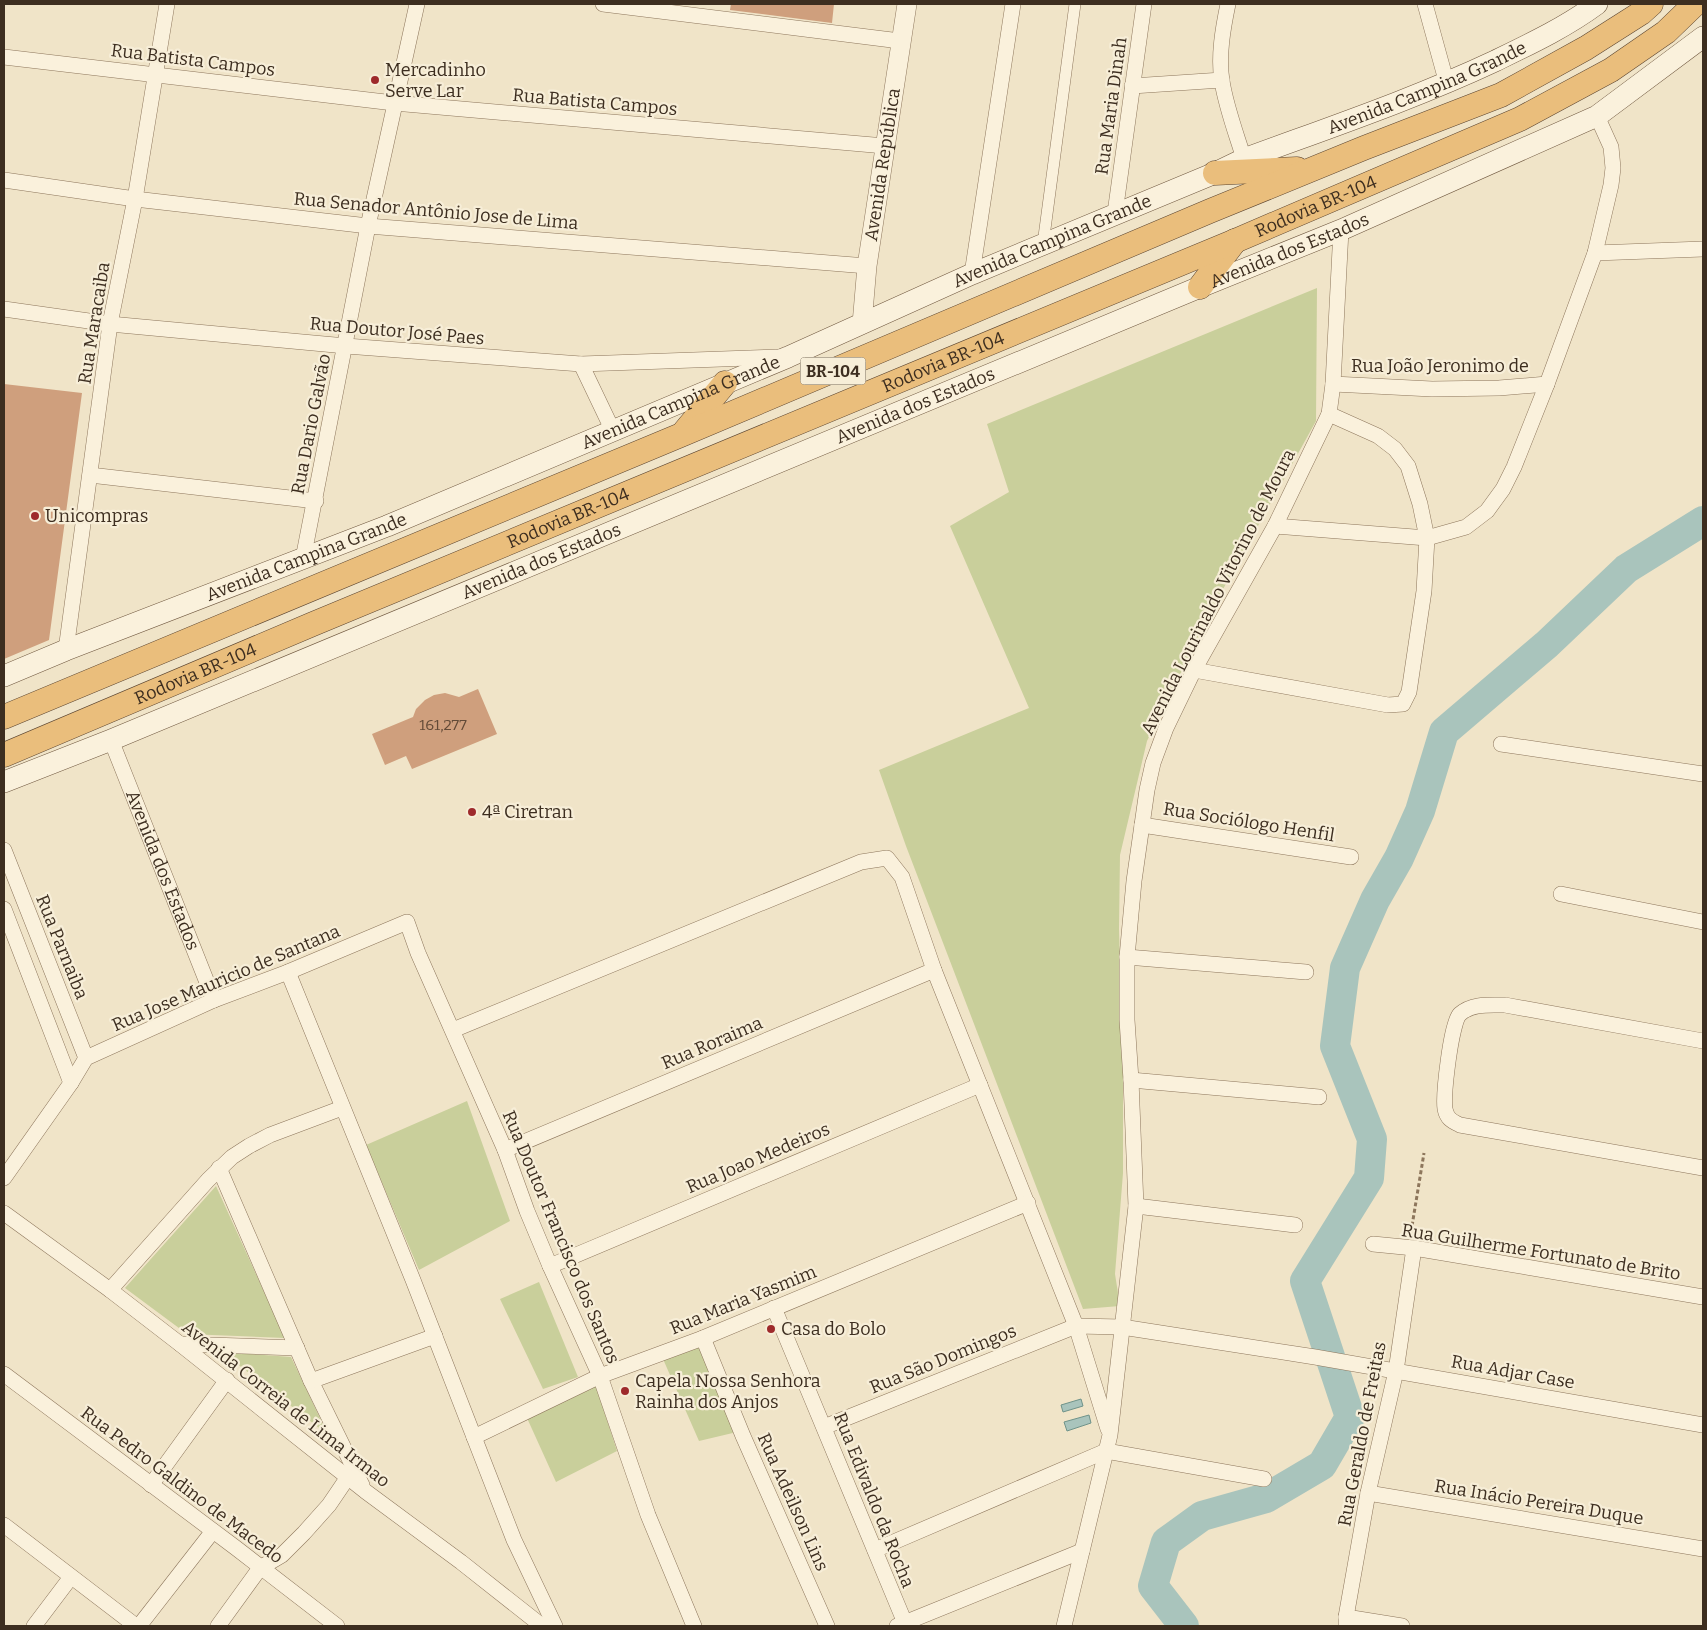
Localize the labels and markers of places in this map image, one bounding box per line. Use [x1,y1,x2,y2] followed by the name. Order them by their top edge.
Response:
[385,59,486,102] place label: Mercadinho Serve Lar
[369,74,381,86] marker: Mercadinho Serve Lar
[45,505,148,527] place label: Unicompras
[29,510,41,522] marker: Unicompras
[482,801,574,823] place label: 4ª Ciretran
[466,806,478,818] marker: 4ª Ciretran
[781,1318,886,1340] place label: Casa do Bolo
[765,1323,777,1335] marker: Casa do Bolo
[635,1370,821,1413] place label: Capela Nossa Senhora Rainha dos Anjos
[619,1385,631,1397] marker: Capela Nossa Senhora Rainha dos Anjos

